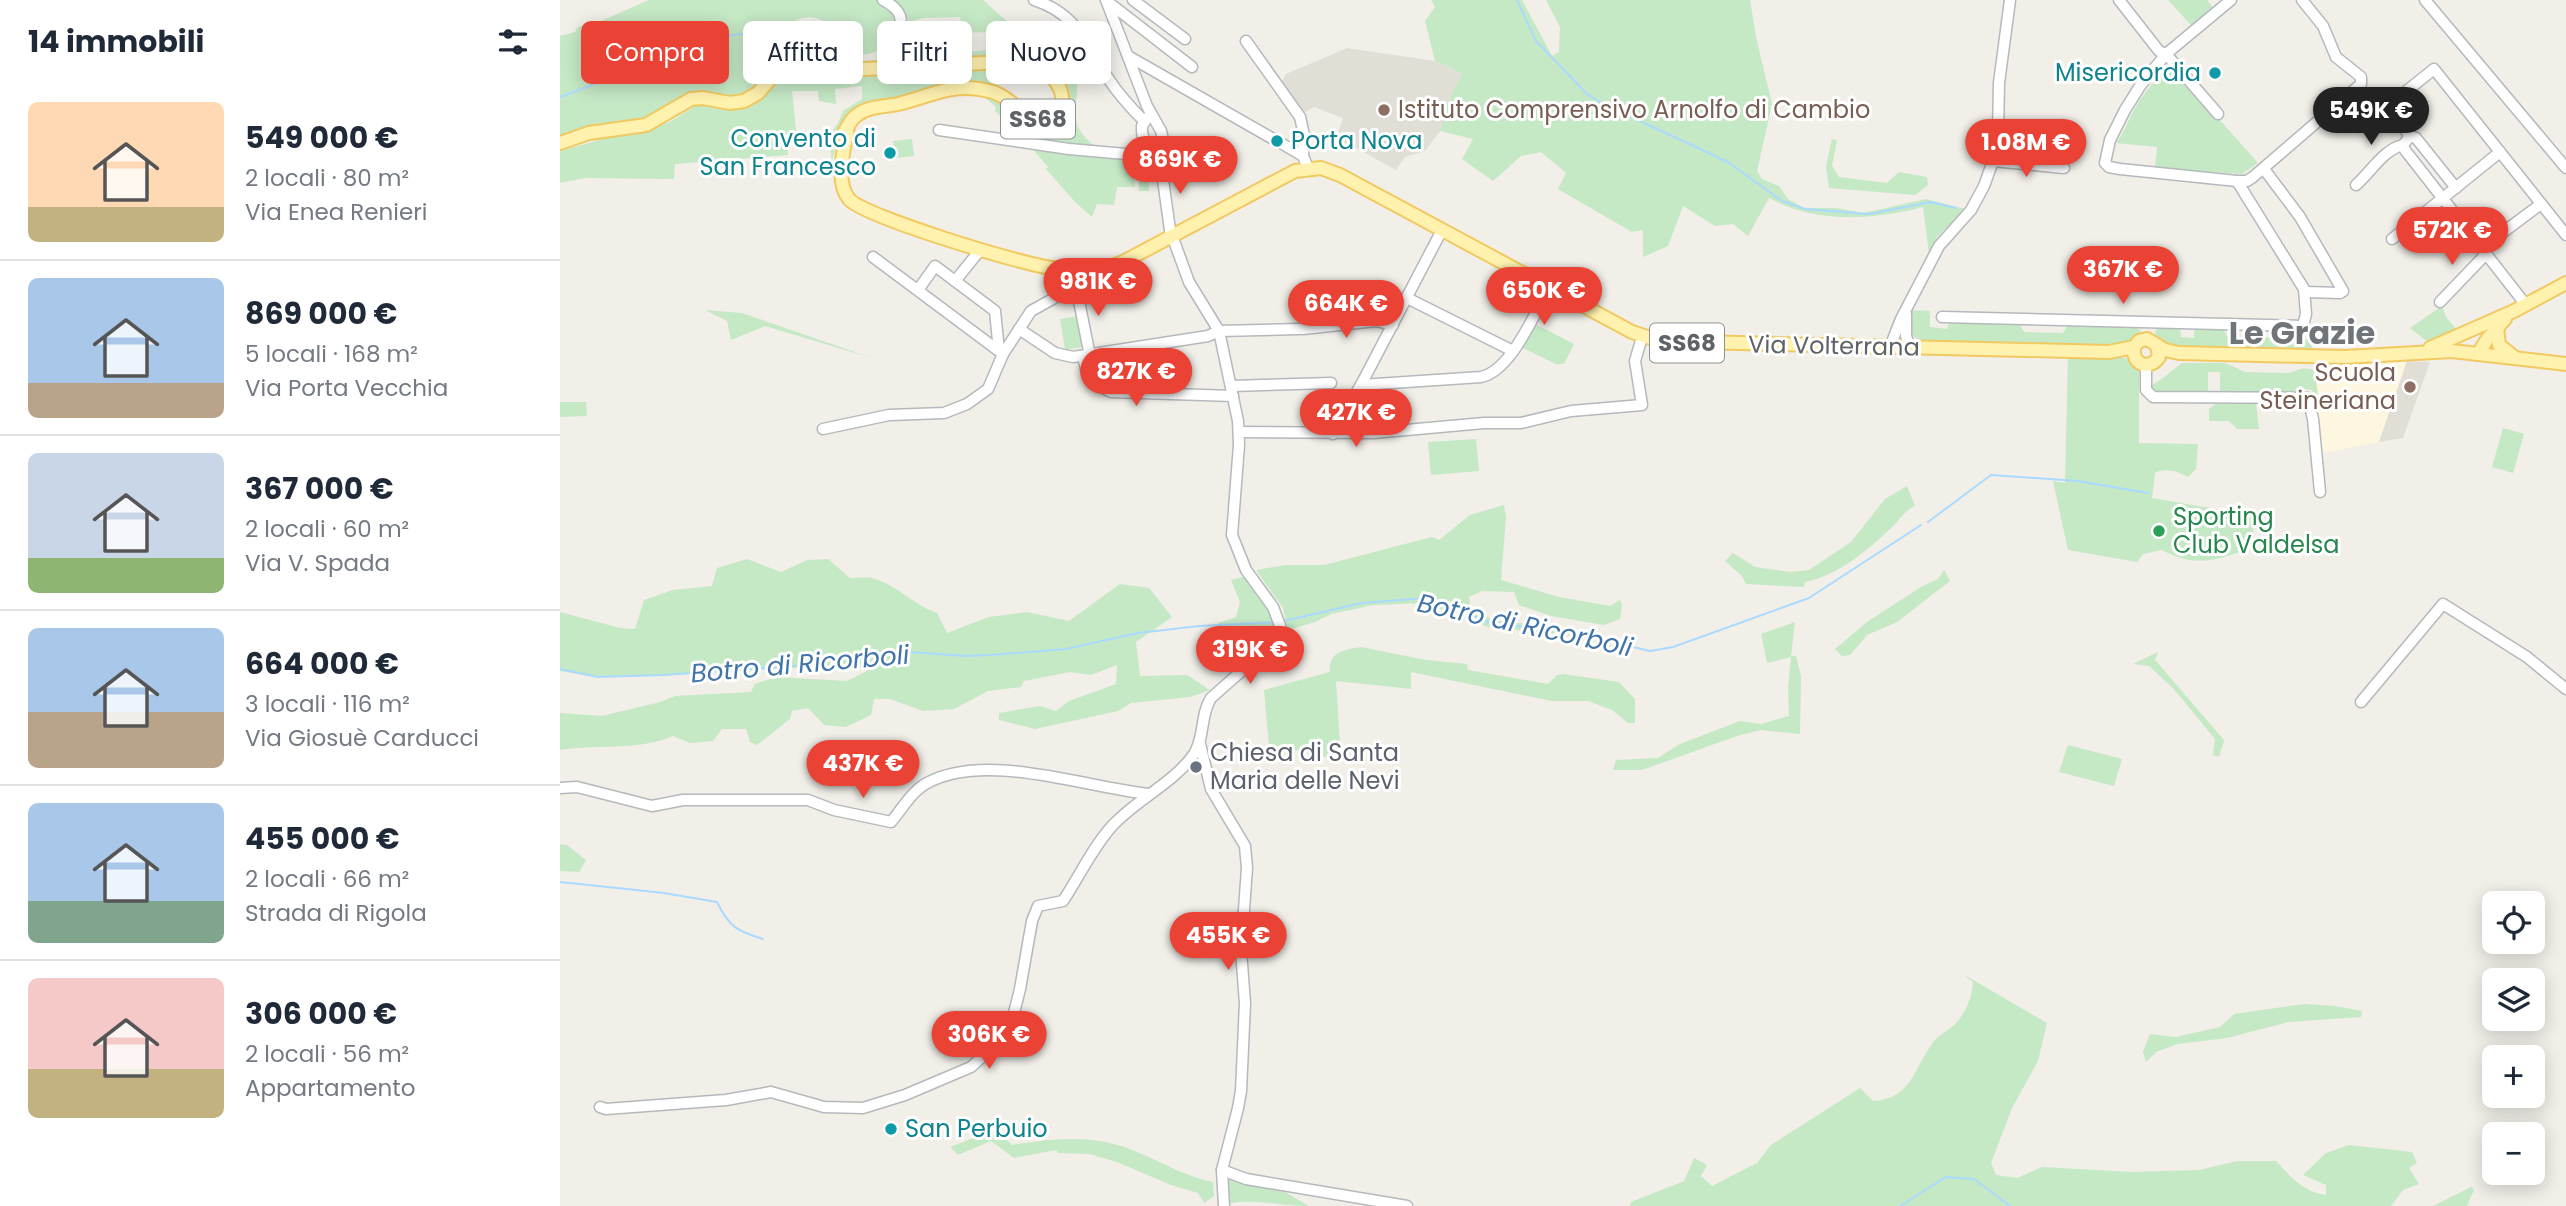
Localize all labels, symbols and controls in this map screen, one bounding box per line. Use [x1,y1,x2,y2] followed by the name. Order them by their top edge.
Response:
[28,20,204,63] text: 14 immobili
[581,21,729,84] chip: Compra
[743,21,863,84] chip: Affitta
[877,21,972,84] chip: Filtri
[986,21,1111,84] chip: Nuovo
[494,23,532,61] icon: filters
[2055,56,2201,89] place label: Misericordia
[2207,65,2223,81] marker: Misericordia
[2314,88,2428,147] pin: 549K €
[1398,93,1870,126] place label: Istituto Comprensivo Arnolfo di Cambio
[2329,94,2413,126] text: 549K €
[1001,100,1075,138] road number: SS68
[1376,102,1392,118] marker: Istituto Comprensivo Arnolfo di Cambio
[245,116,399,159] text: 549 000 €
[1961,120,2091,179] pin: 1.08M €
[699,122,876,183] place label: Convento di San Francesco
[1291,124,1423,157] place label: Porta Nova
[1981,126,2071,158] text: 1.08M €
[84,130,168,214] icon: home
[1269,133,1285,149] marker: Porta Nova
[1123,136,1237,196] pin: 869K €
[1139,143,1221,175] text: 869K €
[882,145,898,161] marker: Convento di San Francesco
[245,162,409,194] text: 2 locali · 80 m²
[245,196,427,228] text: Via Enea Renieri
[2395,208,2509,267] pin: 572K €
[2412,214,2492,246] text: 572K €
[2066,246,2180,306] pin: 367K €
[2083,253,2163,285] text: 367K €
[1041,258,1155,318] pin: 981K €
[1060,265,1136,297] text: 981K €
[1487,268,1601,327] pin: 650K €
[1502,274,1586,306] text: 650K €
[1289,280,1403,340] pin: 664K €
[1304,287,1388,319] text: 664K €
[245,292,397,335] text: 869 000 €
[84,306,168,390] icon: home
[2229,310,2375,355] district label: Le Grazie
[1650,324,1724,362] road number: SS68
[1748,328,1920,363] street label: Via Volterrana
[245,338,418,370] text: 5 locali · 168 m²
[1079,348,1193,408] pin: 827K €
[1096,355,1176,387] text: 827K €
[2259,356,2396,417] place label: Scuola Steineriana
[245,372,448,404] text: Via Porta Vecchia
[2402,379,2418,395] marker: Scuola Steineriana
[1299,390,1413,449] pin: 427K €
[1316,396,1396,428] text: 427K €
[245,467,394,510] text: 367 000 €
[84,481,168,565] icon: home
[2173,500,2340,561] place label: Sporting Club Valdelsa
[245,513,409,545] text: 2 locali · 60 m²
[2151,523,2167,539] marker: Sporting Club Valdelsa
[245,547,390,579] text: Via V. Spada
[1414,585,1637,666] water label: Botro di Ricorboli
[1193,626,1307,686] pin: 319K €
[1212,633,1288,665] text: 319K €
[689,636,911,691] water label: Botro di Ricorboli
[245,642,399,685] text: 664 000 €
[84,656,168,740] icon: home
[245,688,410,720] text: 3 locali · 116 m²
[245,722,479,754] text: Via Giosuè Carducci
[1210,736,1400,797] place label: Chiesa di Santa Maria delle Nevi
[806,740,920,800] pin: 437K €
[822,747,904,779] text: 437K €
[1188,759,1204,775] marker: Chiesa di Santa Maria delle Nevi
[245,817,400,860] text: 455 000 €
[84,831,168,915] icon: home
[245,863,409,895] text: 2 locali · 66 m²
[2482,891,2545,1185] map controls
[2482,891,2545,954] button: locate
[245,897,427,929] text: Strada di Rigola
[1171,912,1285,972] pin: 455K €
[1186,919,1270,951] text: 455K €
[2482,968,2545,1031] button: layers
[245,992,397,1035] text: 306 000 €
[84,1006,168,1090] icon: home
[932,1012,1046,1071] pin: 306K €
[948,1018,1030,1050] text: 306K €
[245,1038,409,1070] text: 2 locali · 56 m²
[2482,1045,2545,1108] button: +
[245,1072,415,1104] text: Appartamento
[905,1112,1048,1145] place label: San Perbuio
[883,1121,899,1137] marker: San Perbuio
[2482,1122,2545,1185] button: −

